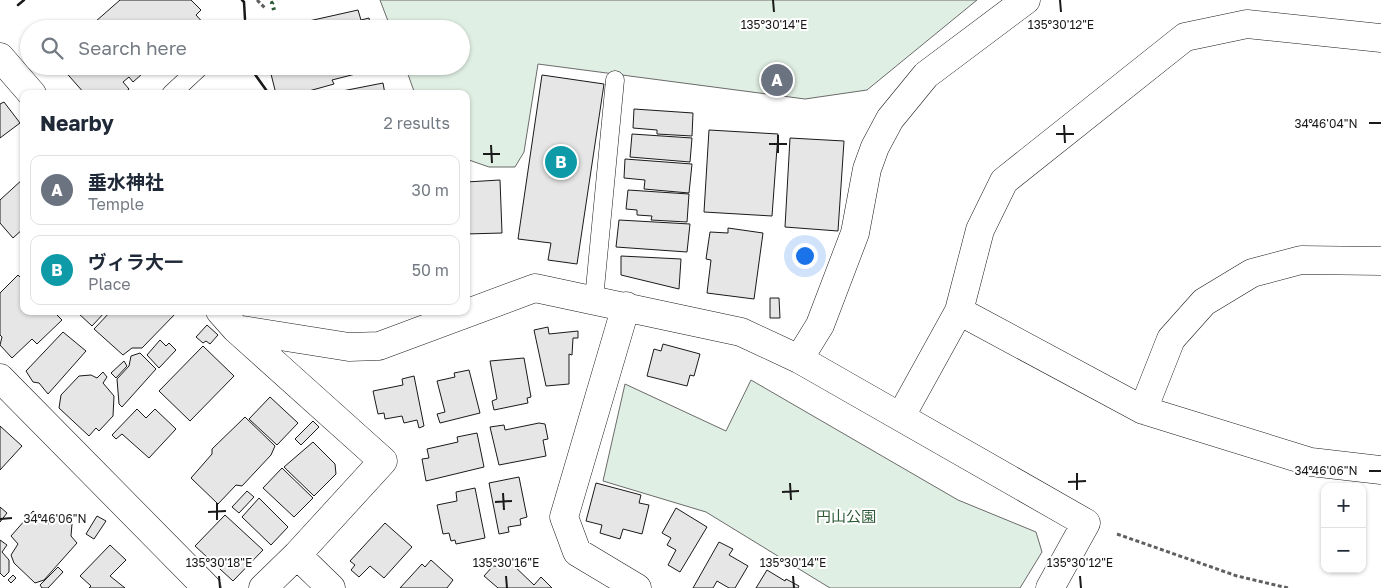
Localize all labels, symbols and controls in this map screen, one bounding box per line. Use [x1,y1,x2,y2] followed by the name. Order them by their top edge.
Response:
[741,17,807,32] text: 135°30'14"E
[1028,17,1094,32] text: 135°30'12"E
[20,20,470,75] search box
[38,34,66,62] icon: search
[78,36,187,59] text: Search here
[761,61,793,99] pin: A
[40,110,114,136] text: Nearby
[384,113,450,133] text: 2 results
[1294,116,1358,131] text: 34°46'04"N
[545,143,577,181] pin: B
[88,170,164,193] text: 垂水神社
[51,180,63,200] text: A
[412,180,449,200] text: 30 m
[88,194,144,214] text: Temple
[792,243,818,269] your location
[88,250,183,273] text: ヴィラ大一
[51,260,63,280] text: B
[412,260,449,280] text: 50 m
[88,274,131,294] text: Place
[1294,463,1358,478] text: 34°46'06"N
[1321,483,1366,573] map controls
[1321,483,1366,528] button: +
[816,507,876,525] park label: 円山公園
[23,511,87,526] text: 34°46'06"N
[1321,528,1366,573] button: −
[186,555,252,570] text: 135°30'18"E
[473,555,539,570] text: 135°30'16"E
[760,555,826,570] text: 135°30'14"E
[1047,555,1113,570] text: 135°30'12"E

